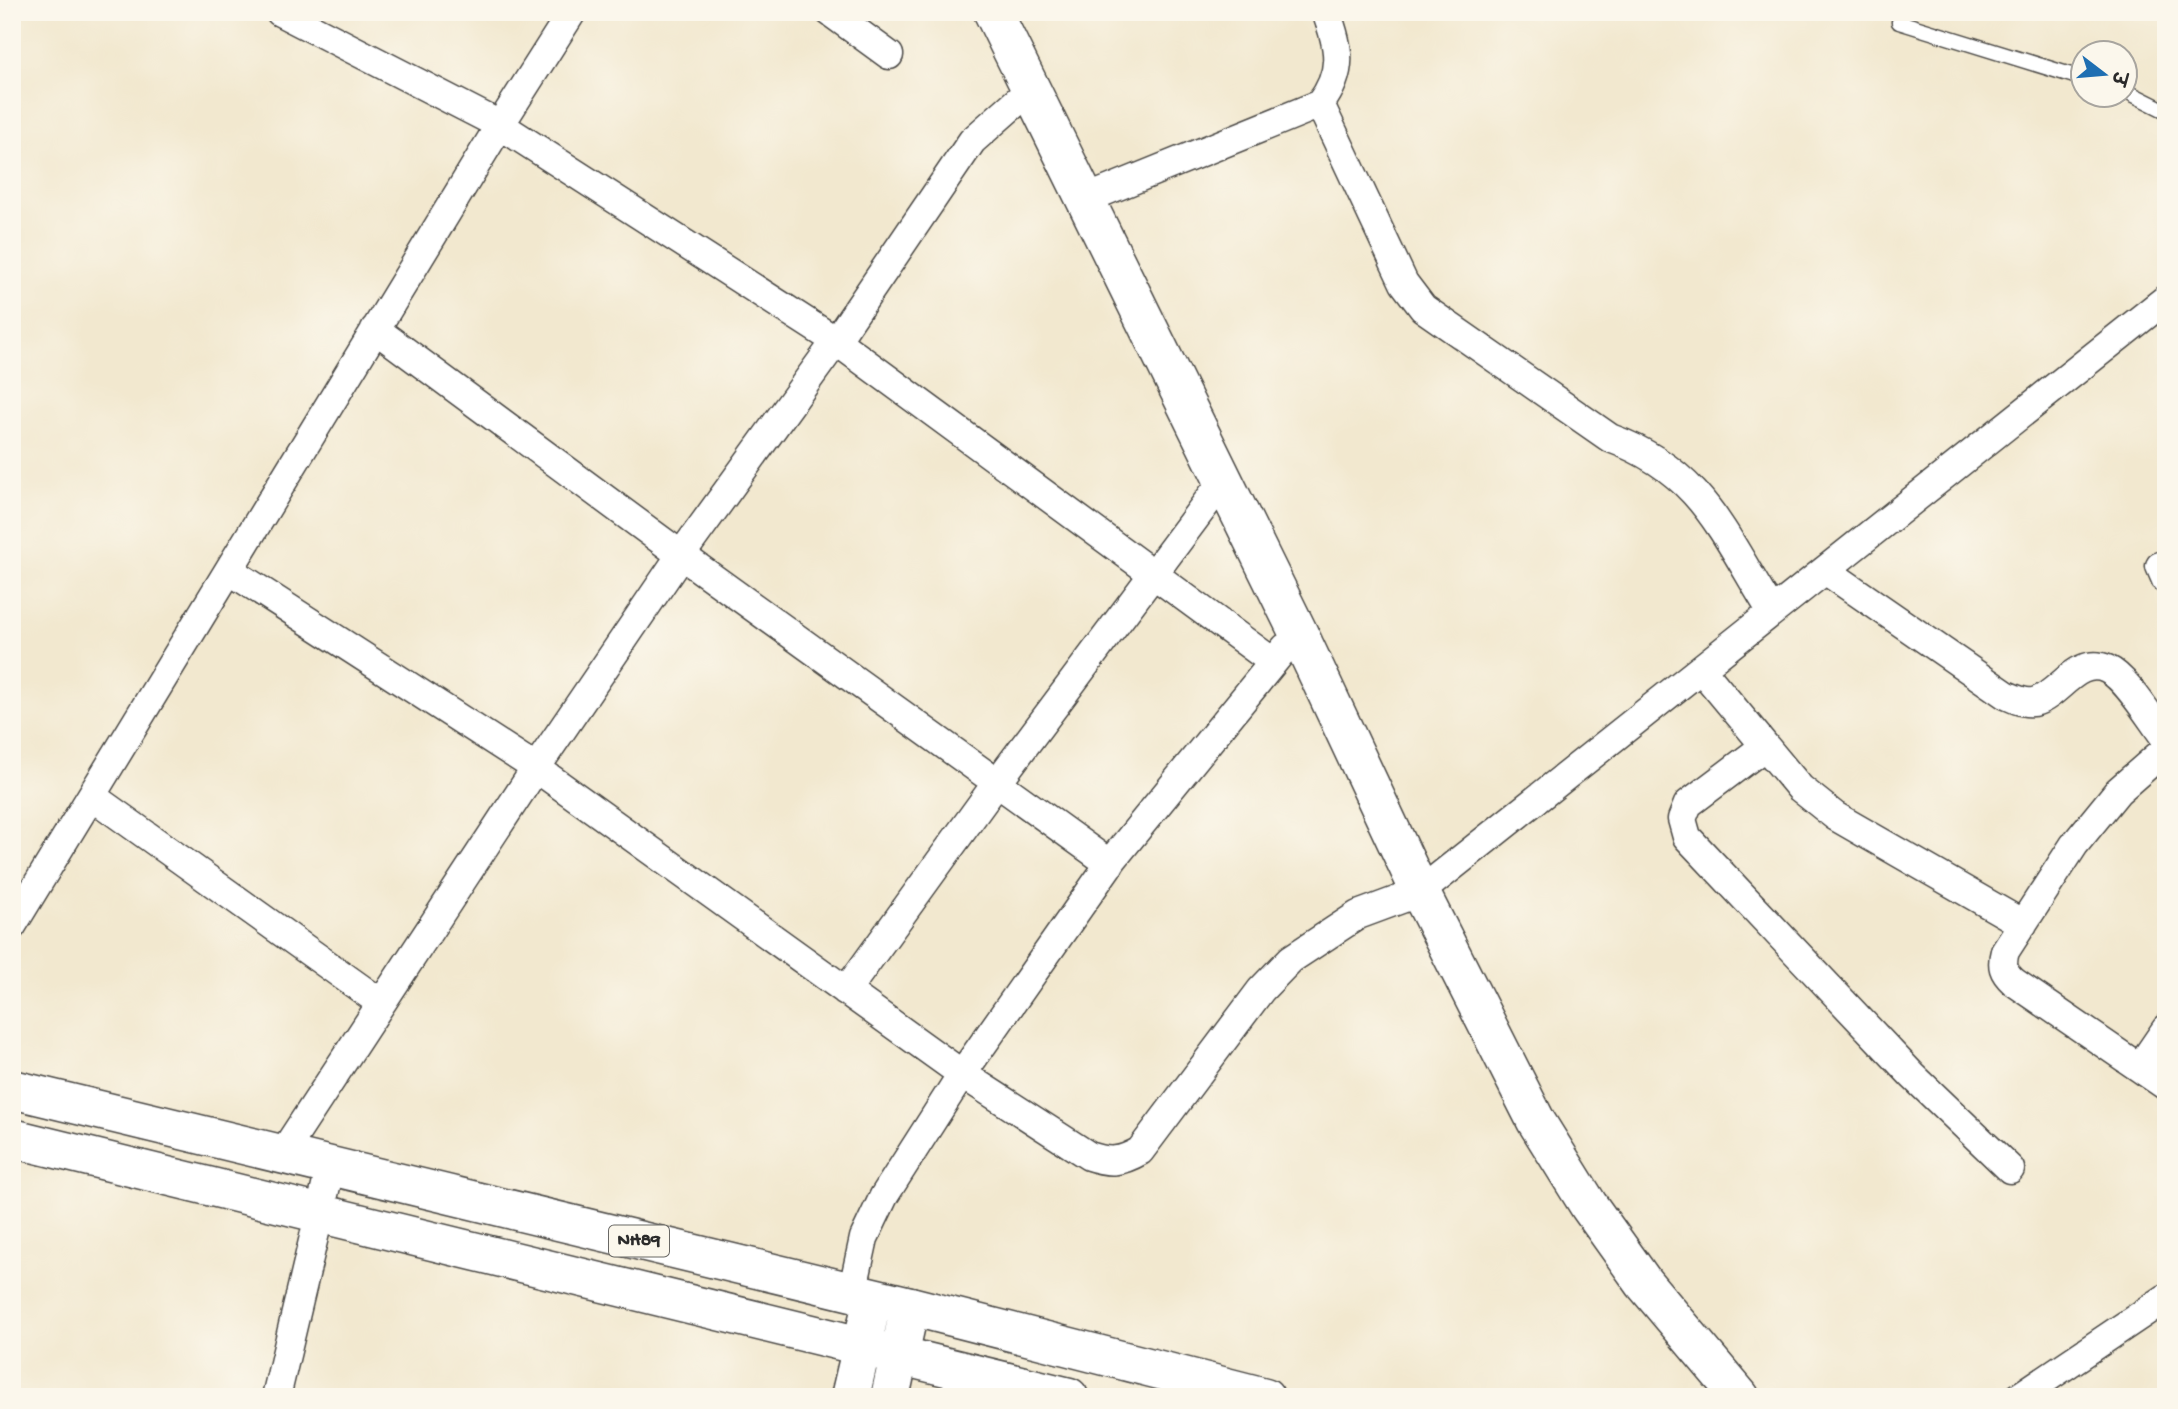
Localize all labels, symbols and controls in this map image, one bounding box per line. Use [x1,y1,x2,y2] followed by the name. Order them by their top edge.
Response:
[2070,38,2140,108] north arrow
[2104,67,2130,89] text: उ
[609,1226,669,1256] road number: NH89

